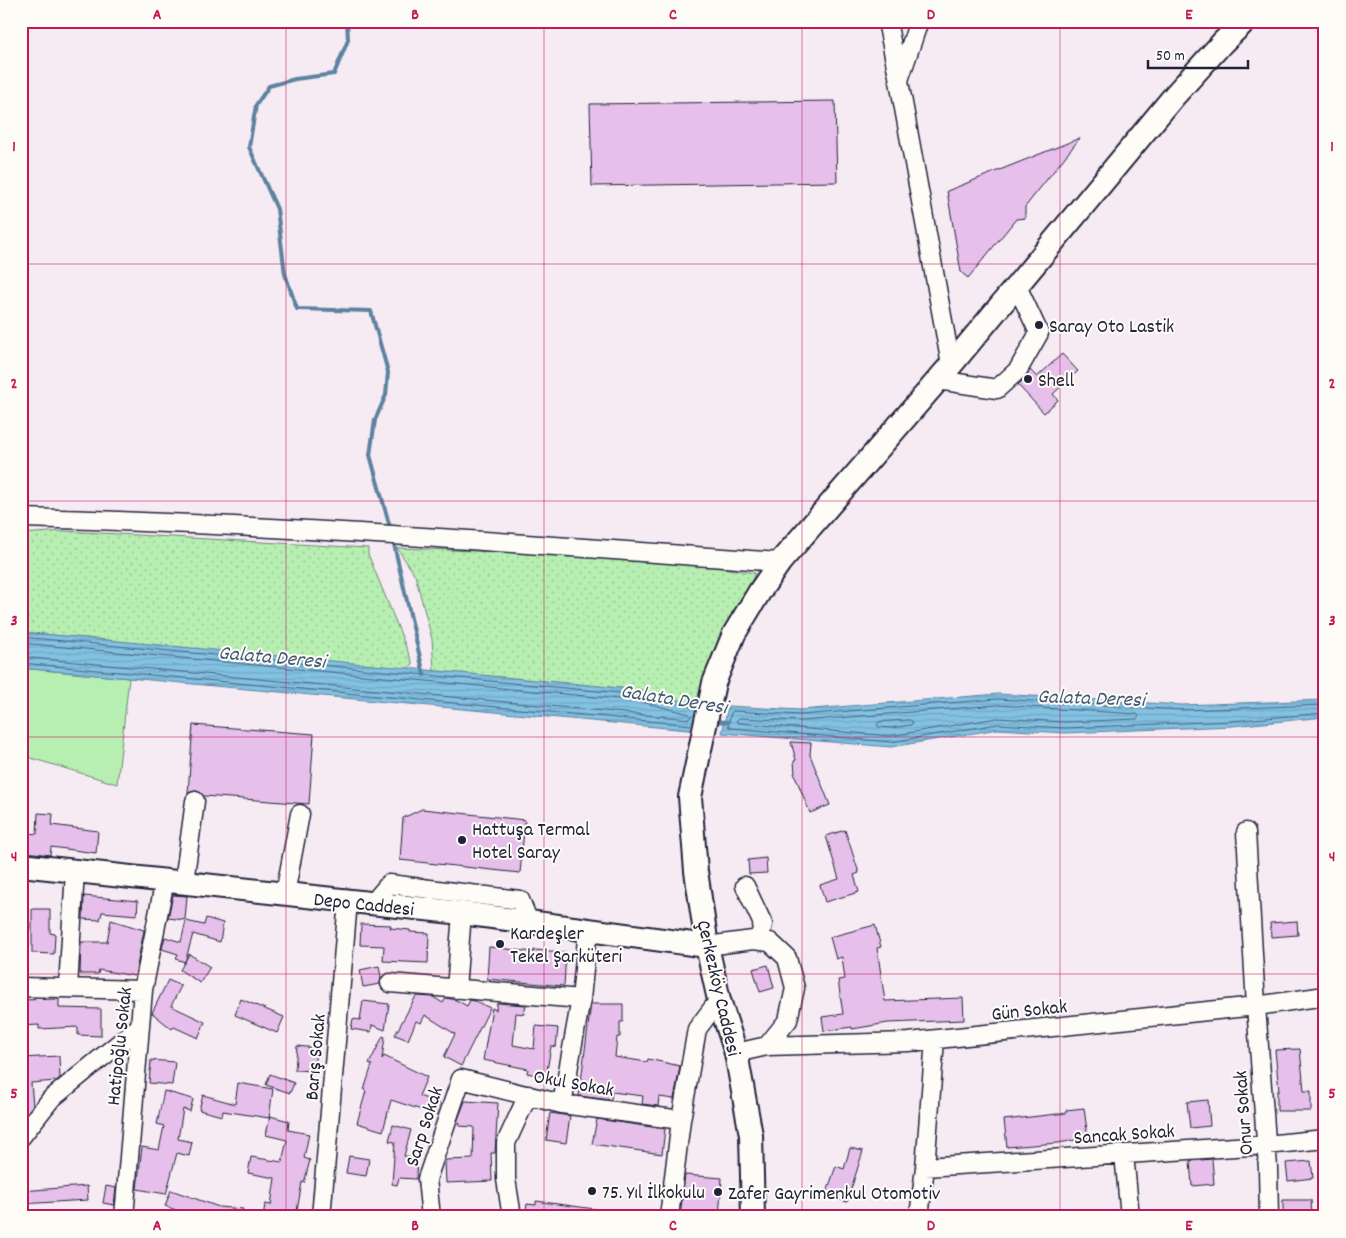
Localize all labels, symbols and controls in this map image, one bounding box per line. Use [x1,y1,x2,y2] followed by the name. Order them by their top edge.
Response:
[153,4,162,27] text: A
[411,4,419,27] text: B
[669,4,677,27] text: C
[927,4,936,27] text: D
[1185,4,1193,27] text: E
[1148,38,1248,70] scale bar
[1156,46,1185,68] text: 50 m
[12,136,16,159] text: 1
[1330,136,1334,159] text: 1
[1049,314,1174,342] place label: Saray Oto Lastik
[1033,319,1045,331] marker: Saray Oto Lastik
[1038,368,1075,396] place label: Shell
[11,373,18,396] text: 2
[1022,373,1034,385] marker: Shell
[1329,373,1336,396] text: 2
[10,610,18,633] text: 3
[1328,610,1336,633] text: 3
[217,639,330,679] water label: Galata Deresi
[618,678,732,725] water label: Galata Deresi
[1037,683,1148,717] water label: Galata Deresi
[472,817,590,868] place label: Hattuşa Termal Hotel Saray
[456,834,468,846] marker: Hattuşa Termal Hotel Saray
[11,846,17,869] text: 4
[1329,846,1335,869] text: 4
[312,887,416,925] street label: Depo Caddesi
[688,918,746,1060] street label: Çerkezköy Caddesi
[510,921,623,972] place label: Kardeşler Tekel Şarküteri
[494,938,506,950] marker: Kardeşler Tekel Şarküteri
[101,986,141,1107] street label: Hatipoğlu Sokak
[990,994,1069,1030] street label: Gün Sokak
[299,1013,335,1102] street label: Barış Sokak
[531,1064,616,1106] street label: Okul Sokak
[1228,1069,1262,1156] street label: Onur Sokak
[10,1083,18,1106] text: 5
[400,1083,452,1171] street label: Sarp Sokak
[1328,1083,1336,1106] text: 5
[1073,1118,1176,1153] street label: Sancak Sokak
[602,1180,705,1208] place label: 75. Yıl İlkokulu
[728,1181,941,1209] place label: Zafer Gayrimenkul Otomotiv
[586,1185,598,1197] marker: 75. Yıl İlkokulu
[712,1186,724,1198] marker: Zafer Gayrimenkul Otomotiv
[153,1215,162,1238] text: A
[411,1215,419,1238] text: B
[669,1215,677,1238] text: C
[927,1215,936,1238] text: D
[1185,1215,1193,1238] text: E

